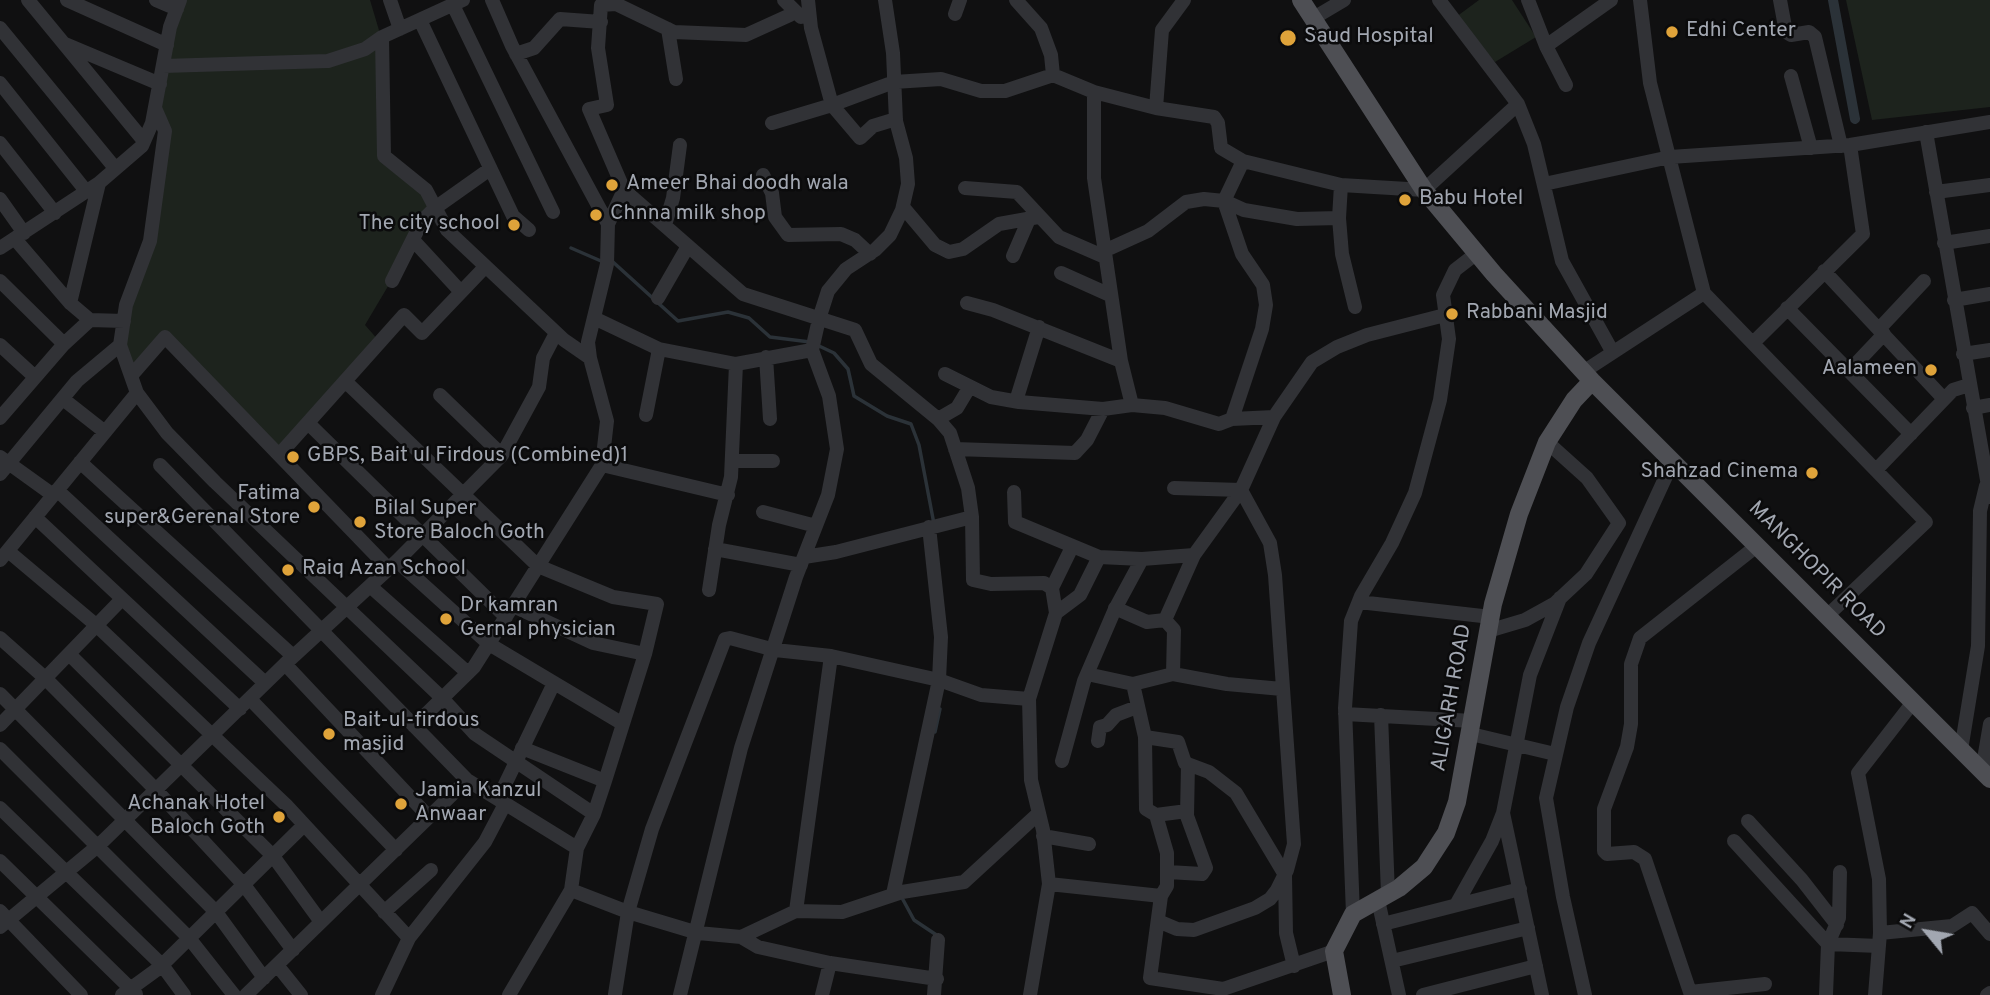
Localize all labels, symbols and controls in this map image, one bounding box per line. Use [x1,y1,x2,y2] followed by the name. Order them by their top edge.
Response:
[1686,19,1796,45] place label: Edhi Center
[1664,24,1680,40] marker: Edhi Center
[1304,25,1434,51] place label: Saud Hospital
[1278,28,1298,48] marker: Saud Hospital
[626,172,849,198] place label: Ameer Bhai doodh wala
[604,177,620,193] marker: Ameer Bhai doodh wala
[1419,187,1523,213] place label: Babu Hotel
[1397,192,1413,208] marker: Babu Hotel
[610,202,766,228] place label: Chnna milk shop
[588,207,604,223] marker: Chnna milk shop
[358,212,500,238] place label: The city school
[506,217,522,233] marker: The city school
[1466,301,1608,327] place label: Rabbani Masjid
[1444,306,1460,322] marker: Rabbani Masjid
[1822,357,1917,383] place label: Aalameen
[1923,362,1939,378] marker: Aalameen
[307,444,628,470] place label: GBPS, Bait ul Firdous (Combined)1
[285,449,301,465] marker: GBPS, Bait ul Firdous (Combined)1
[1640,460,1798,486] place label: Shahzad Cinema
[1804,465,1820,481] marker: Shahzad Cinema
[104,482,300,532] place label: Fatima super&Gerenal Store
[374,497,545,547] place label: Bilal Super Store Baloch Goth
[1742,497,1890,645] street label: MANGHOPIR ROAD
[306,499,322,515] marker: Fatima super&Gerenal Store
[352,514,368,530] marker: Bilal Super Store Baloch Goth
[302,557,466,583] place label: Raiq Azan School
[280,562,296,578] marker: Raiq Azan School
[460,594,616,644] place label: Dr kamran Gernal physician
[438,611,454,627] marker: Dr kamran Gernal physician
[1428,622,1478,774] street label: ALIGARH ROAD
[343,709,480,759] place label: Bait-ul-firdous masjid
[321,726,337,742] marker: Bait-ul-firdous masjid
[415,779,542,829] place label: Jamia Kanzul Anwaar
[127,792,265,842] place label: Achanak Hotel Baloch Goth
[393,796,409,812] marker: Jamia Kanzul Anwaar
[271,809,287,825] marker: Achanak Hotel Baloch Goth
[1892,897,1962,967] north arrow
[1895,910,1923,933] text: N

